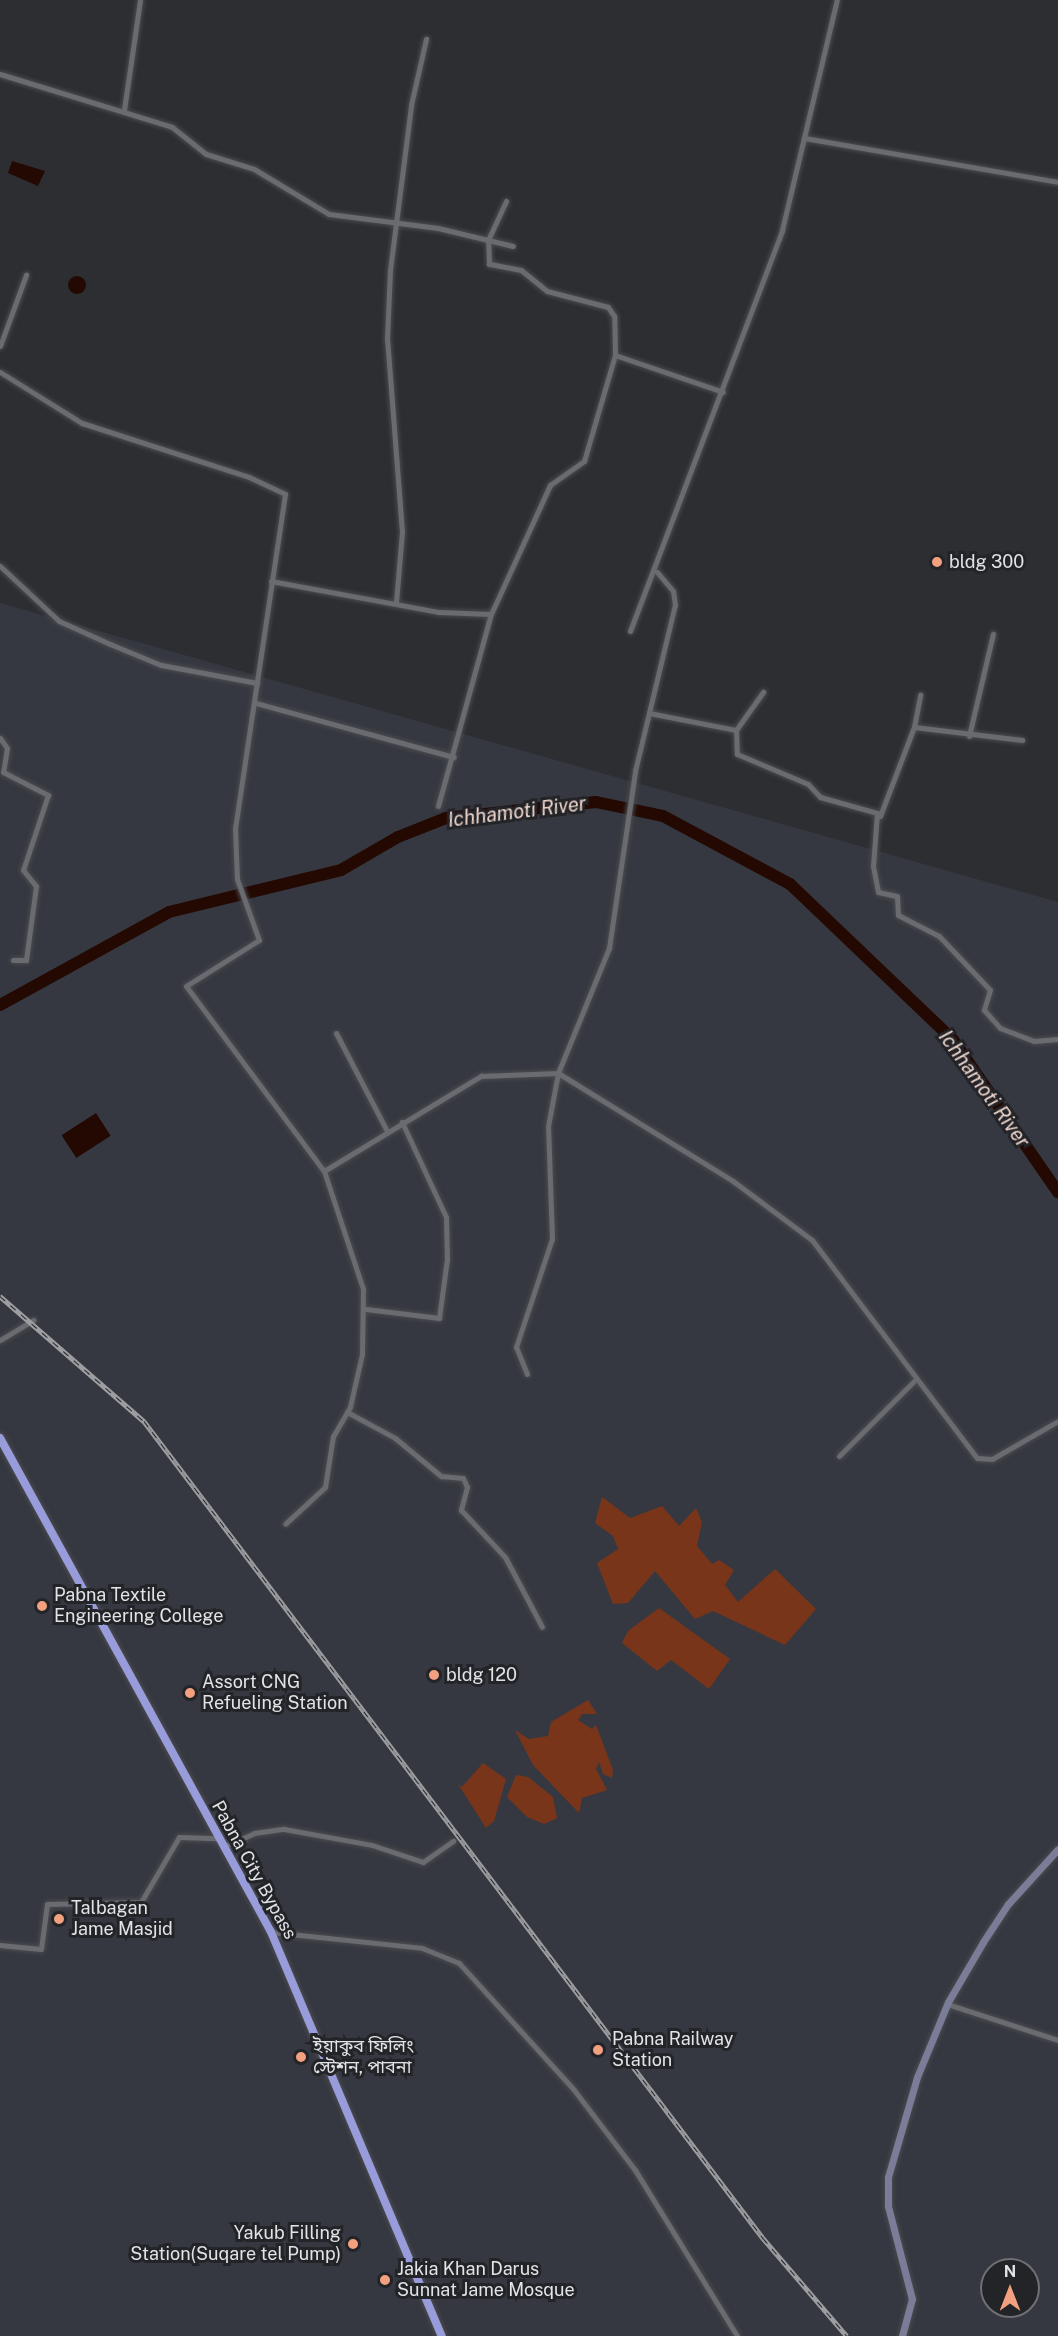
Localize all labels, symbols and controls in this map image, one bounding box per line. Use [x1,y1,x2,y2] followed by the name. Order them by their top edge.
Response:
[949,551,1024,573] place label: bldg 300
[930,555,944,569] marker: bldg 300
[447,792,587,832] water label: Ichhamoti River
[933,1026,1035,1152] water label: Ichhamoti River
[54,1585,223,1628] place label: Pabna Textile Engineering College
[35,1599,49,1613] marker: Pabna Textile Engineering College
[446,1664,517,1686] place label: bldg 120
[427,1668,441,1682] marker: bldg 120
[202,1672,348,1714] place label: Assort CNG Refueling Station
[183,1686,197,1700] marker: Assort CNG Refueling Station
[207,1797,301,1943] street label: Pabna City Bypass
[71,1898,173,1940] place label: Talbagan Jame Masjid
[52,1912,66,1926] marker: Talbagan Jame Masjid
[612,2029,733,2072] place label: Pabna Railway Station
[313,2036,414,2078] place label: ইয়াকুব ফিলিং স্টেশন, পাবনা
[589,2041,607,2059] marker: Pabna Railway Station
[294,2050,308,2064] marker: ইয়াকুব ফিলিং স্টেশন, পাবনা
[130,2223,341,2266] place label: Yakub Filling Station(Suqare tel Pump)
[346,2237,360,2251] marker: Yakub Filling Station(Suqare tel Pump)
[980,2258,1040,2318] north arrow
[397,2259,575,2302] place label: Jakia Khan Darus Sunnat Jame Mosque
[1004,2262,1016,2281] text: N
[378,2273,392,2287] marker: Jakia Khan Darus Sunnat Jame Mosque

